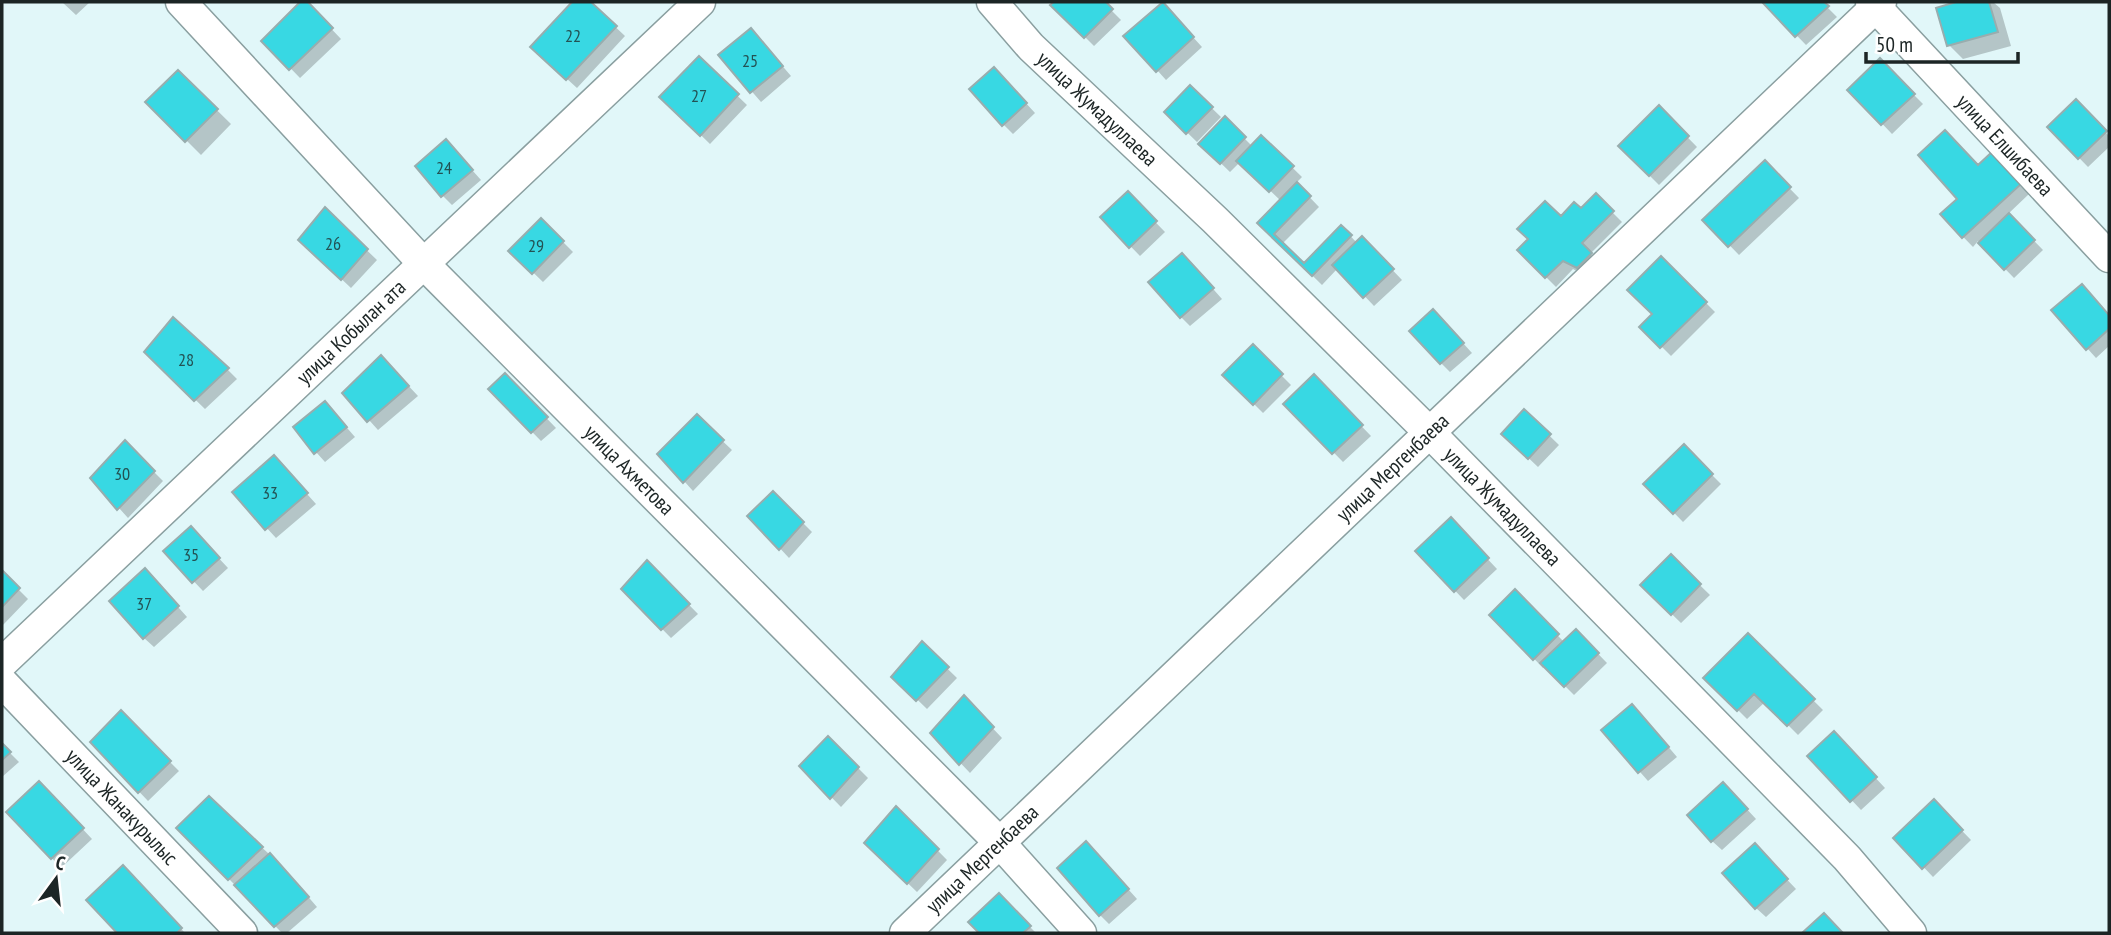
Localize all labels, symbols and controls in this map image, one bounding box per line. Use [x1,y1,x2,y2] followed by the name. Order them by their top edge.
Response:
[1866,21,2018,65] scale bar
[565,24,581,47] house number: 22
[1876,31,1913,58] text: 50 m
[1031,45,1163,172] street label: улица Жумадуллаева
[742,49,758,72] house number: 25
[691,84,707,107] house number: 27
[1951,88,2059,202] street label: улица Елшибаева
[436,156,452,179] house number: 24
[325,232,341,255] house number: 26
[528,234,544,257] house number: 29
[291,274,411,390] street label: улица Кобылан ата
[178,348,194,371] house number: 28
[1330,407,1454,527] street label: улица Мергенбаева
[578,419,680,521] street label: улица Ахметова
[1438,441,1567,572] street label: улица Жумадуллаева
[114,462,130,485] house number: 30
[262,481,278,504] house number: 33
[183,543,199,566] house number: 35
[136,592,152,615] house number: 37
[60,743,184,871] street label: улица Жанакурылыс
[920,799,1044,919] street label: улица Мергенбаева
[21,844,91,914] north arrow
[53,850,68,875] text: С

